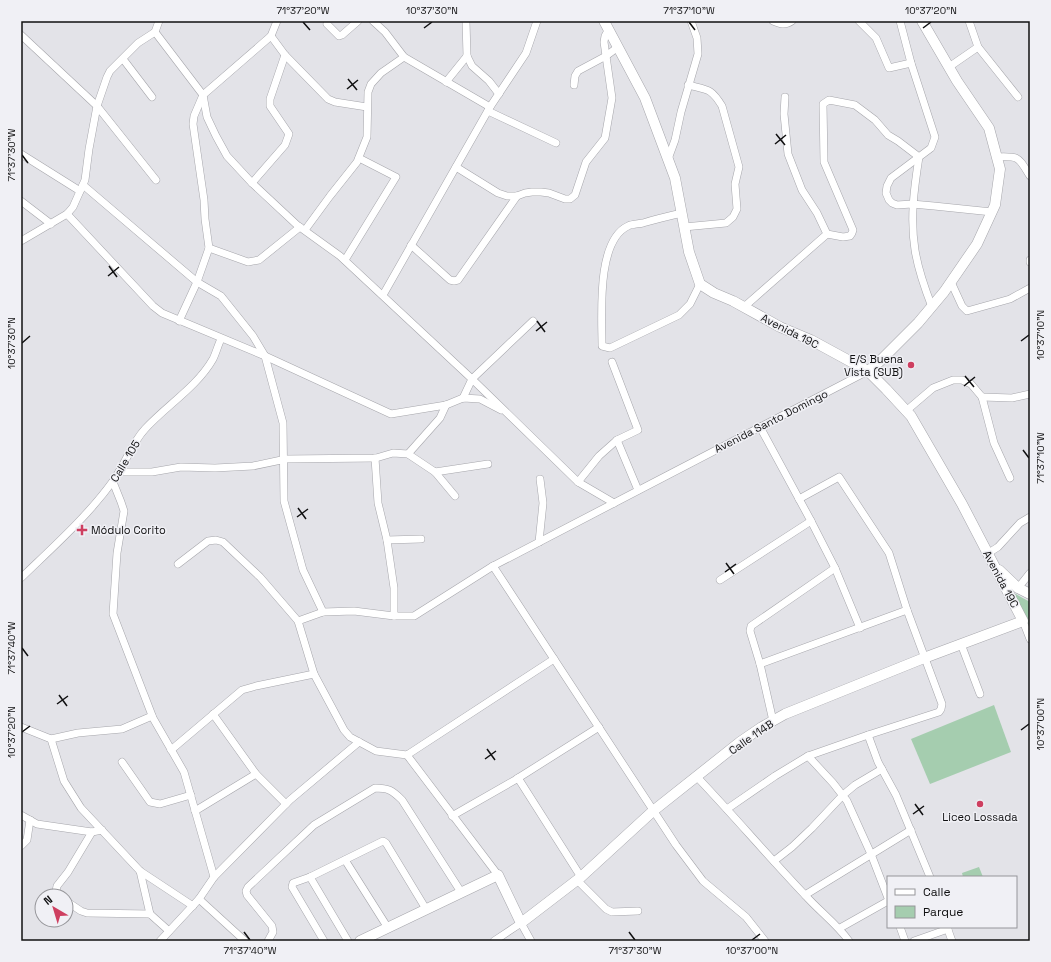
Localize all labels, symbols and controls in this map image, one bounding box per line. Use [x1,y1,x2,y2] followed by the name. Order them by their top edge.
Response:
[276,4,330,17] text: 71°37'20"W
[406,4,458,17] text: 10°37'30"N
[663,4,715,17] text: 71°37'10"W
[905,4,957,17] text: 10°37'20"N
[5,128,18,182] text: 71°37'30"W
[759,310,821,352] street label: Avenida 19C
[1034,310,1047,360] text: 10°37'10"N
[5,317,18,369] text: 10°37'30"N
[844,352,904,379] place label: E/S Buena Vista (SUB)
[906,360,916,370] marker: E/S Buena Vista (SUB)
[712,386,830,456] street label: Avenida Santo Domingo
[1034,432,1047,484] text: 71°37'10"W
[107,437,143,484] street label: Calle 105
[91,523,166,537] place label: Módulo Corito
[76,524,88,536] marker: Módulo Corito
[980,548,1022,610] street label: Avenida 19C
[5,621,18,674] text: 71°37'40"W
[1034,698,1047,750] text: 10°37'00"N
[5,706,18,758] text: 10°37'20"N
[726,717,776,757] street label: Calle 114B
[975,799,985,809] marker: Liceo Lossada
[942,810,1018,824] place label: Liceo Lossada
[887,876,1017,928] legend
[923,884,951,900] text: Calle
[34,888,74,928] north arrow
[41,892,55,908] text: N
[923,904,963,920] text: Parque
[224,944,277,957] text: 71°37'40"W
[608,944,662,957] text: 71°37'30"W
[726,944,778,957] text: 10°37'00"N

